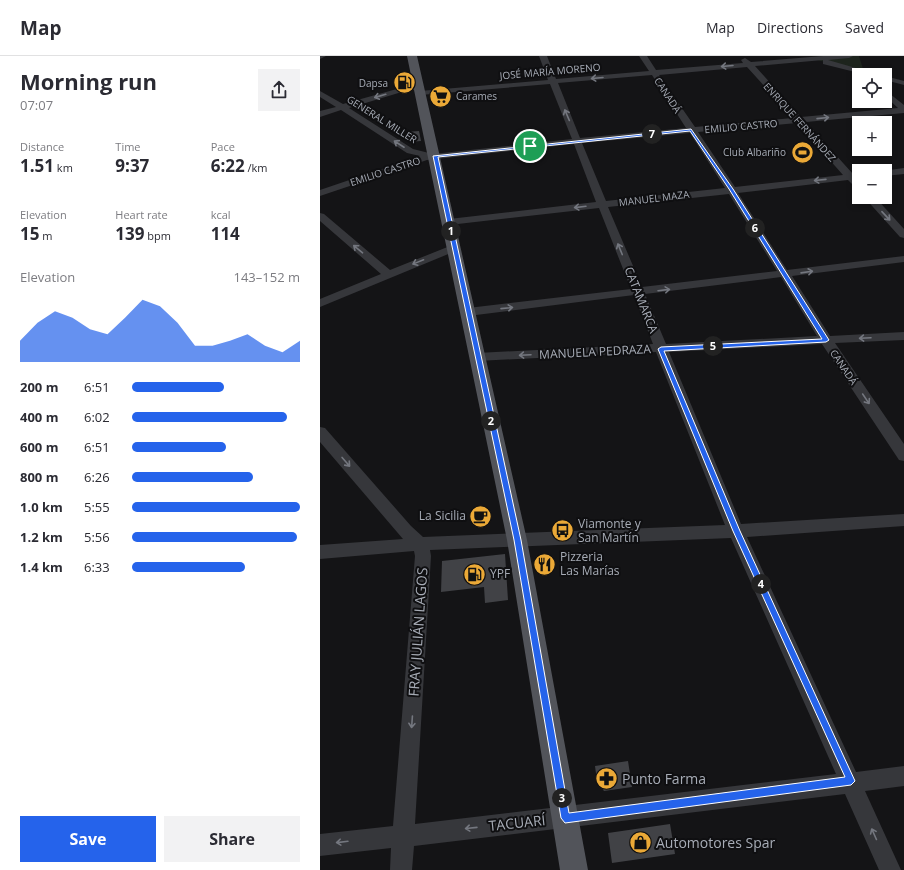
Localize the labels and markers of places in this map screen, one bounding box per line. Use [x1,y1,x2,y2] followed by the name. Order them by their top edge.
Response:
[391,70,417,96] fuel station icon: Dapsa
[359,76,388,90] place label: Dapsa
[428,83,454,109] supermarket icon: Carames
[456,89,497,103] place label: Carames
[642,124,662,144] pin: 7
[513,129,547,163] pin
[789,139,815,165] sports icon: Club Albariño
[723,145,786,159] place label: Club Albariño
[745,218,765,238] pin: 6
[441,221,461,241] pin: 1
[703,336,723,356] pin: 5
[481,411,501,431] pin: 2
[468,503,494,529] cafe icon: La Sicilia
[419,507,466,524] place label: La Sicilia
[578,515,642,546] place label: Viamonte y San Martín
[549,518,575,544] bus stop icon: Viamonte y San Martín
[560,548,620,579] place label: Pizzeria Las Marías
[531,551,557,577] restaurant icon: Pizzeria Las Marías
[461,561,487,587] fuel station icon: YPF
[490,565,510,582] place label: YPF
[751,574,771,594] pin: 4
[594,766,620,792] pharmacy icon: Punto Farma
[622,769,706,788] place label: Punto Farma
[552,788,572,808] pin: 3
[628,830,654,856] shop icon: Automotores Spar
[656,833,776,852] place label: Automotores Spar

